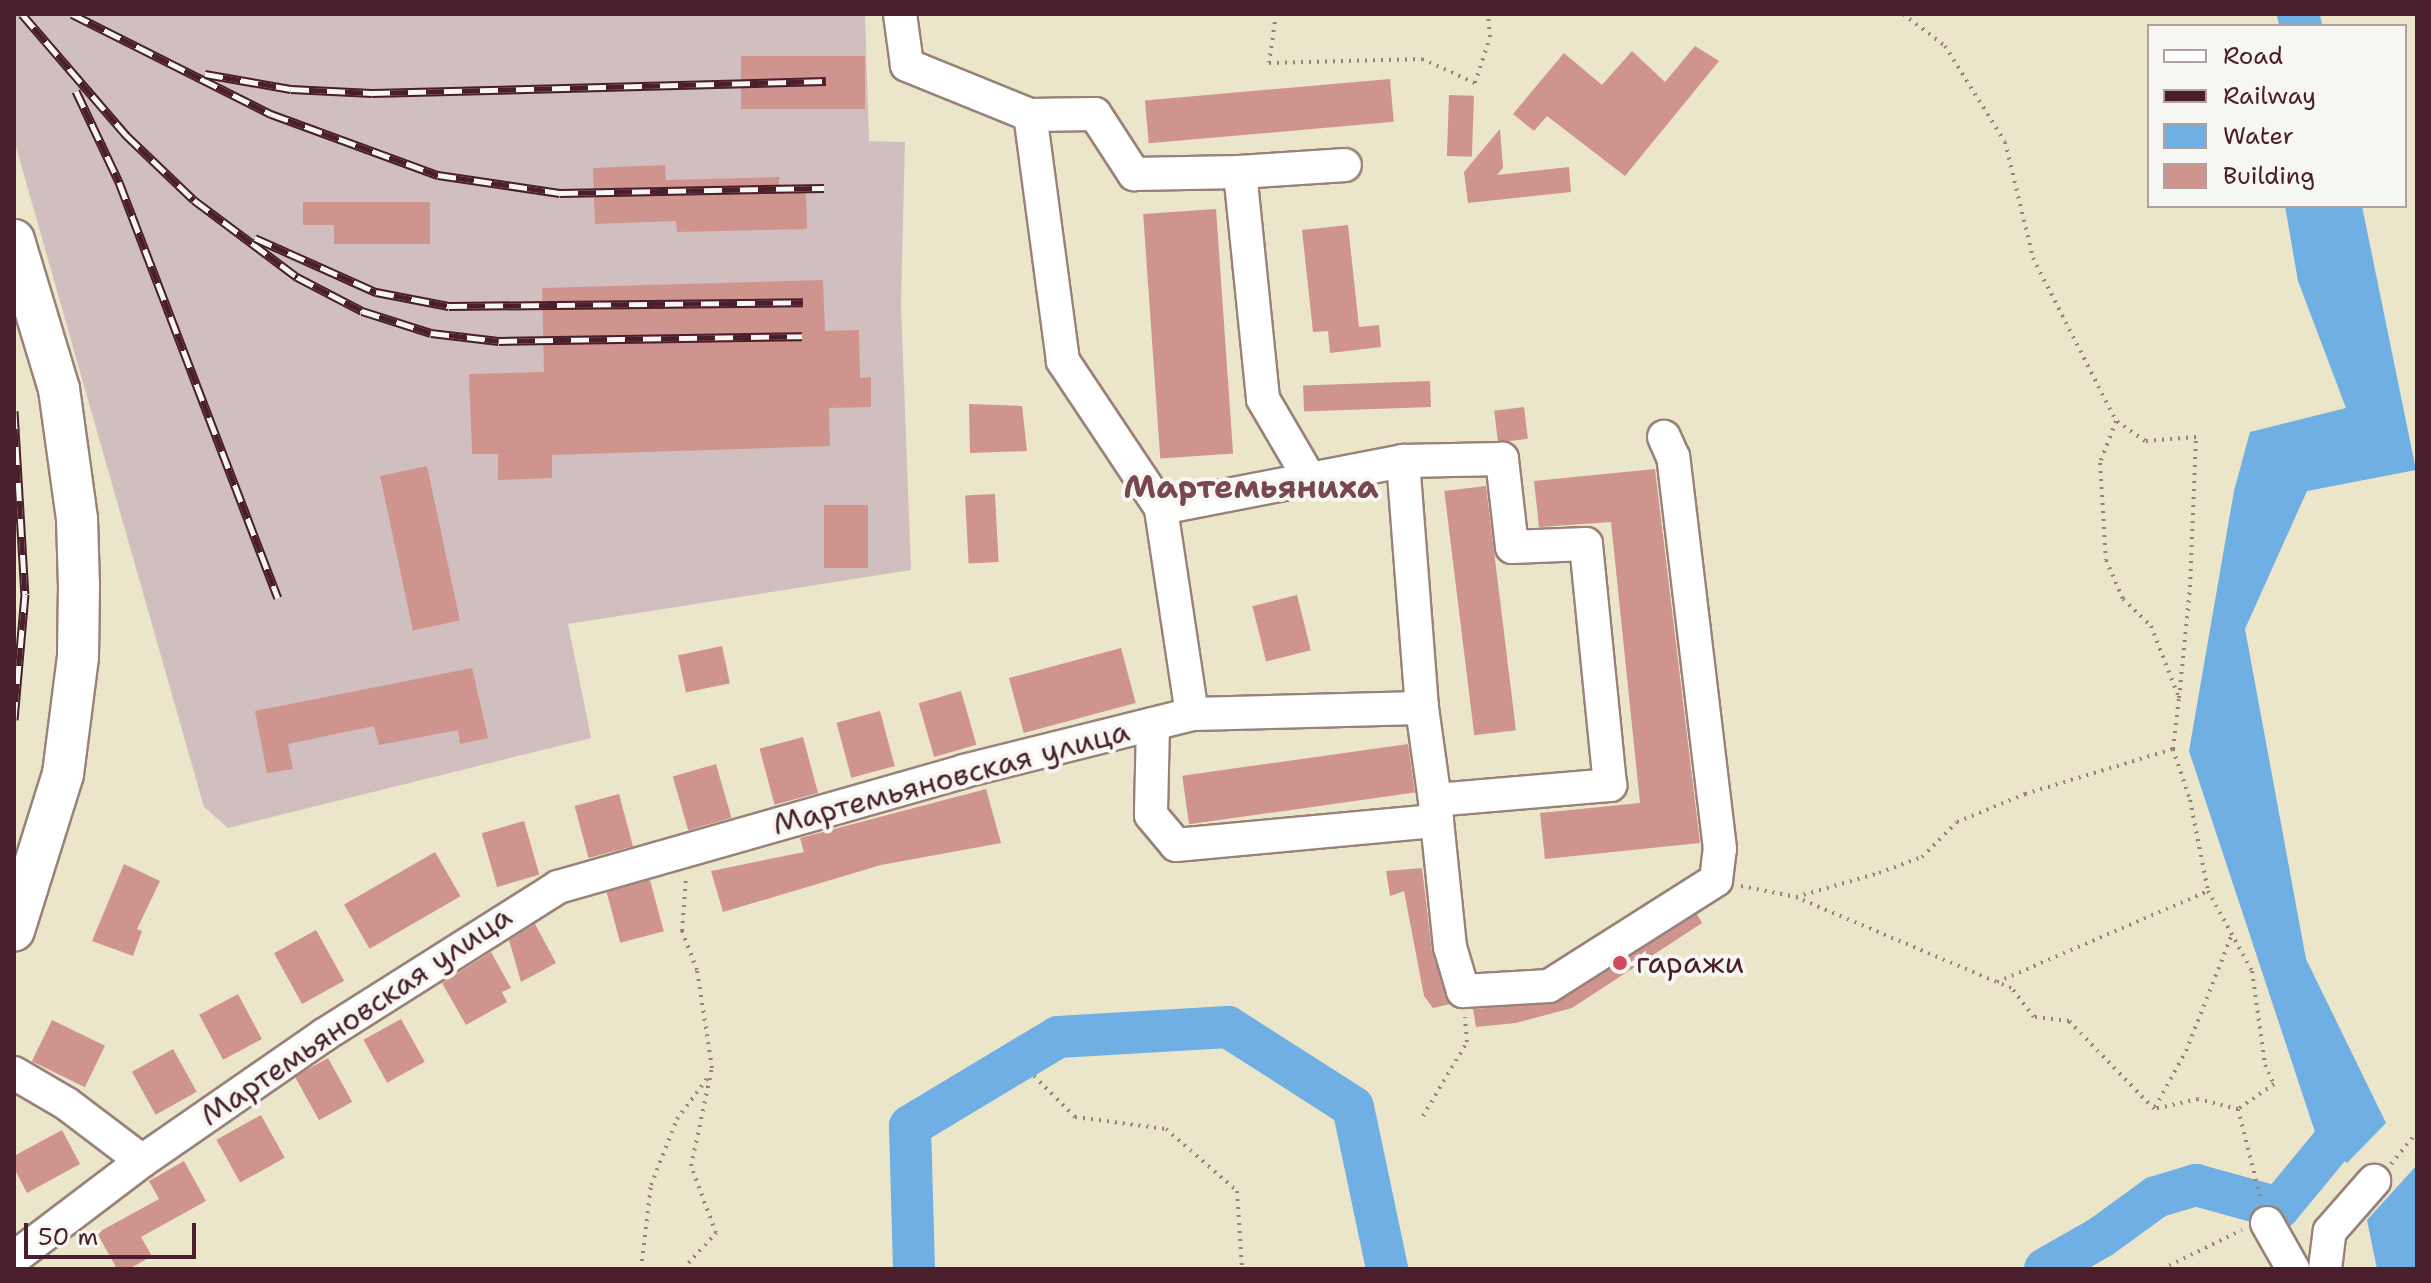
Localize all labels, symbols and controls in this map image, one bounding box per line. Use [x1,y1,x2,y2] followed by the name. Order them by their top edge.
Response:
[2147,24,2407,208] legend
[2223,40,2283,72] text: Road
[2223,80,2316,112] text: Railway
[2223,120,2294,152] text: Water
[2223,160,2315,192] text: Building
[1123,468,1379,506] district label: Мартемьяниха
[769,713,1133,843] street label: Мартемьяновская улица
[194,898,518,1134] street label: Мартемьяновская улица
[1636,945,1744,981] place label: гаражи
[1611,954,1629,972] marker: гаражи
[28,1207,200,1257] scale bar
[38,1221,98,1253] text: 50 m

